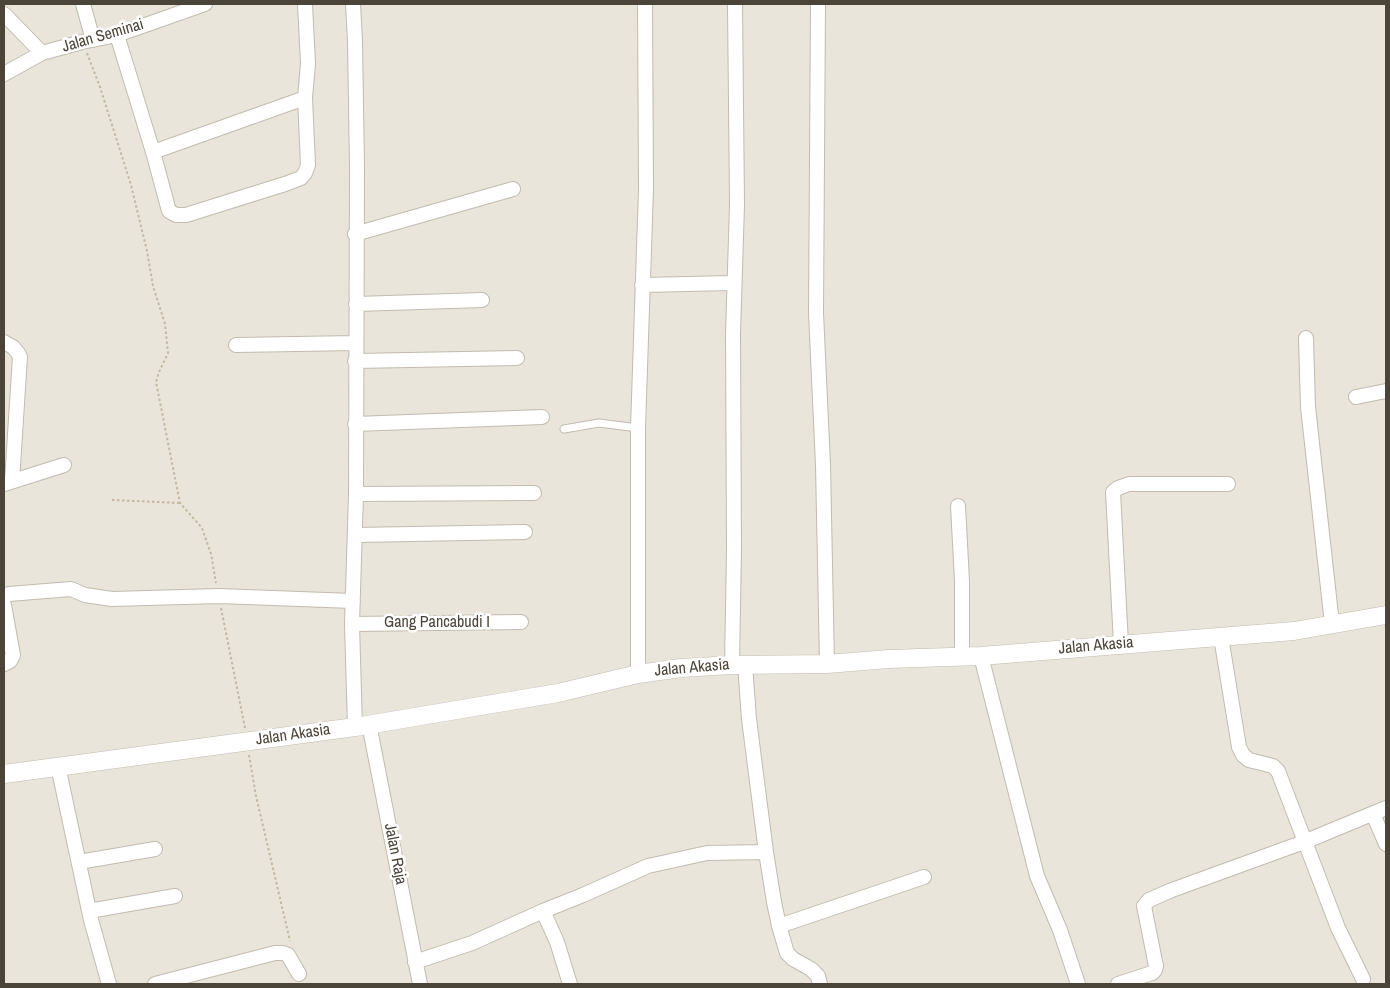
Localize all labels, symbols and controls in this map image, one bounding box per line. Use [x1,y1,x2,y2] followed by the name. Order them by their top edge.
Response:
[60,15,146,57] street label: Jalan Seminai
[384,613,490,633] street label: Gang Pancabudi I
[1058,633,1134,659] street label: Jalan Akasia
[654,655,730,681] street label: Jalan Akasia
[254,720,332,750] street label: Jalan Akasia
[380,822,410,886] street label: Jalan Raja

